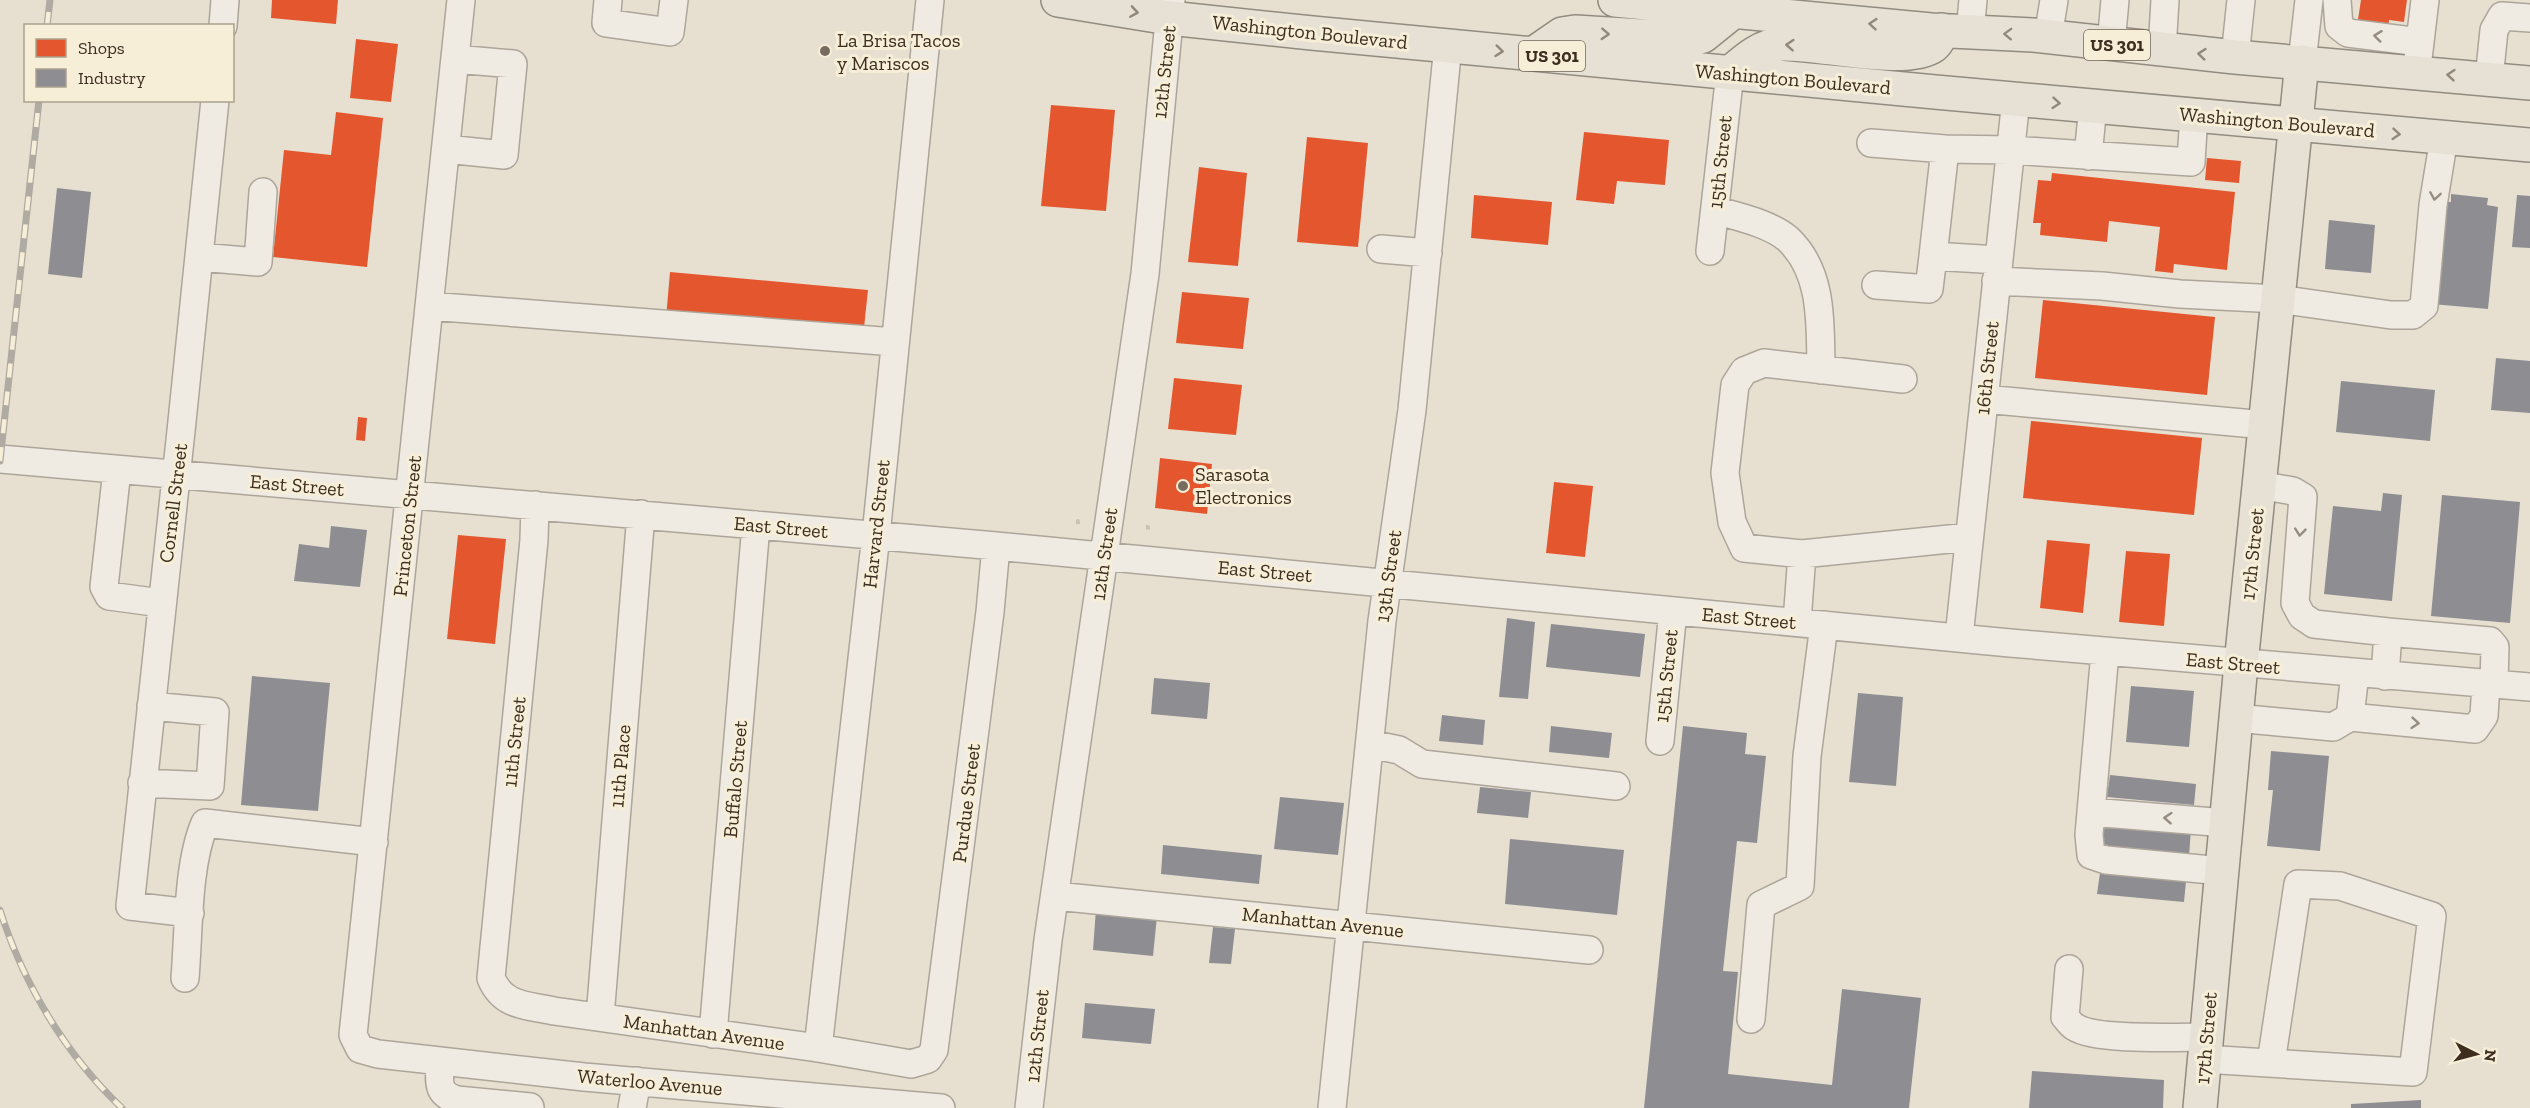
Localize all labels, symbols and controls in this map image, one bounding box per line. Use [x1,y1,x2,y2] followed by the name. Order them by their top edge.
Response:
[1130,6,1139,18] one-way arrow
[1211,10,1409,54] street label: Washington Boulevard
[1868,18,1877,31] one-way arrow
[24,24,234,102] legend
[1147,24,1181,120] street label: 12th Street
[1601,27,1610,40] one-way arrow
[837,28,961,75] place label: La Brisa Tacos y Mariscos
[2004,28,2013,41] one-way arrow
[2084,30,2150,60] road number: US 301
[2374,31,2383,43] one-way arrow
[78,37,125,59] text: Shops
[1785,39,1794,52] one-way arrow
[1519,41,1585,71] road number: US 301
[818,44,832,58] marker: La Brisa Tacos y Mariscos
[1495,44,1504,57] one-way arrow
[2198,48,2207,61] one-way arrow
[1694,58,1892,100] street label: Washington Boulevard
[78,67,146,89] text: Industry
[2446,69,2455,82] one-way arrow
[2051,96,2060,109] one-way arrow
[2178,101,2376,143] street label: Washington Boulevard
[1703,114,1737,210] street label: 15th Street
[2392,127,2401,140] one-way arrow
[2429,191,2441,200] one-way arrow
[1970,319,2004,416] street label: 16th Street
[154,441,192,564] street label: Cornell Street
[388,454,426,598] street label: Princeton Street
[857,458,895,590] street label: Harvard Street
[1195,462,1292,509] place label: Sarasota Electronics
[249,469,346,501] street label: East Street
[1176,479,1190,493] marker: Sarasota Electronics
[1086,505,1122,602] street label: 12th Street
[2235,506,2269,601] street label: 17th Street
[733,511,830,543] street label: East Street
[2294,527,2307,536] one-way arrow
[1370,528,1406,624] street label: 13th Street
[1217,555,1314,587] street label: East Street
[1701,602,1798,634] street label: East Street
[1649,628,1683,724] street label: 15th Street
[2185,647,2282,679] street label: East Street
[497,695,531,789] street label: 11th Street
[2411,716,2420,729] one-way arrow
[718,719,752,839] street label: Buffalo Street
[604,723,636,809] street label: 11th Place
[947,741,985,864] street label: Purdue Street
[2163,812,2172,825] one-way arrow
[1241,902,1405,942] street label: Manhattan Avenue
[1020,988,1054,1084] street label: 12th Street
[2190,990,2222,1085] street label: 17th Street
[622,1009,786,1055] street label: Manhattan Avenue
[2446,1024,2506,1084] north arrow
[2480,1048,2501,1063] text: N
[576,1064,724,1100] street label: Waterloo Avenue

